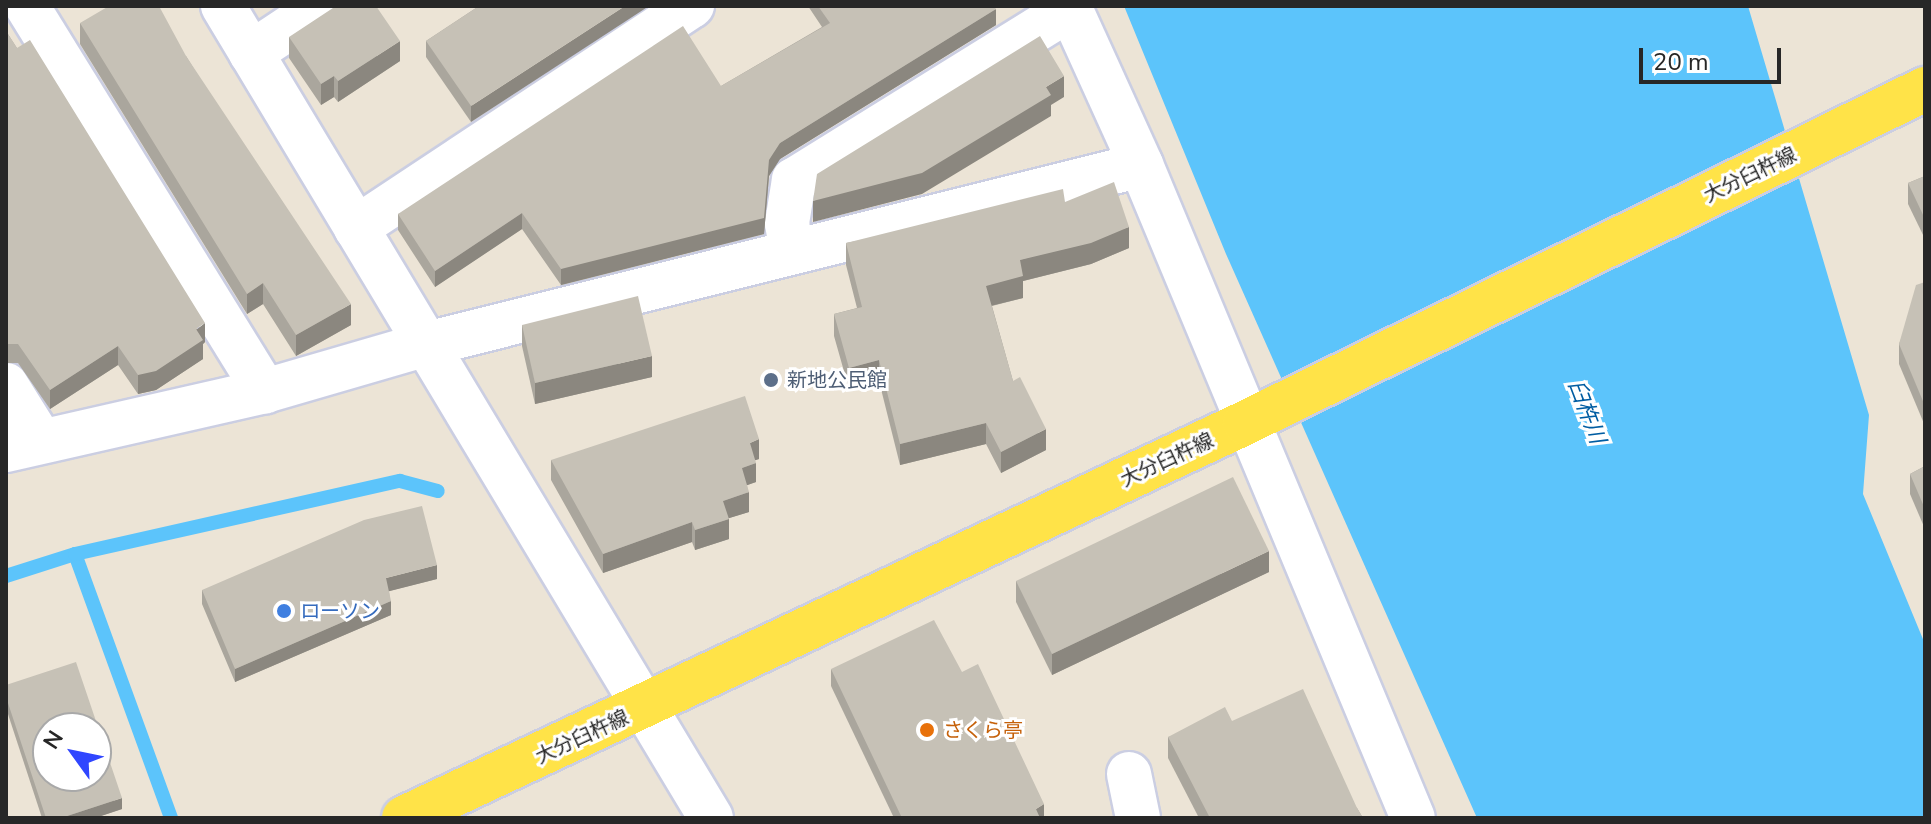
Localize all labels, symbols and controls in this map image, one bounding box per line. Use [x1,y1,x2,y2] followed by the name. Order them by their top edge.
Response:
[1643,32,1785,82] scale bar
[1653,46,1709,78] text: 20 m
[1700,142,1800,208] street label: 大分臼杵線
[787,368,887,392] place label: 新地公民館
[762,371,780,389] marker: 新地公民館
[1562,376,1610,448] water label: 臼杵川
[1117,428,1217,492] street label: 大分臼杵線
[300,599,380,623] place label: ローソン
[275,602,293,620] marker: ローソン
[532,705,632,769] street label: 大分臼杵線
[32,712,112,792] north arrow
[943,718,1023,742] place label: さくら亭
[918,721,936,739] marker: さくら亭
[36,725,71,755] text: N

